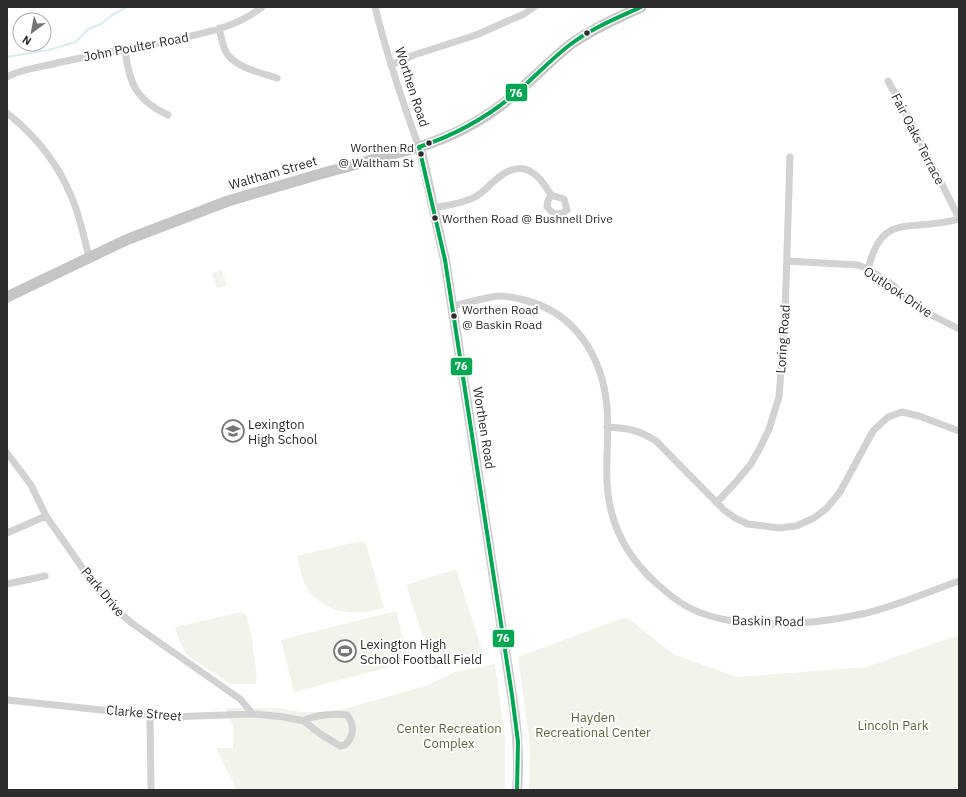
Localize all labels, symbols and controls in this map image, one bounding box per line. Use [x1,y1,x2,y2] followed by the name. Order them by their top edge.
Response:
[12,12,52,52] north arrow
[82,28,190,66] street label: John Poulter Road
[582,28,592,38] unlabelled marker
[20,32,34,49] text: N
[391,45,433,129] street label: Worthen Road
[505,83,528,102] line badge: 76
[509,86,523,100] text: 76
[888,90,948,188] street label: Fair Oaks Terrace
[424,138,434,148] unlabelled marker
[338,140,414,170] place label: Worthen Rd @ Waltham St
[416,149,426,159] marker: Worthen Rd @ Waltham St
[227,152,319,194] street label: Waltham Street
[442,211,613,226] place label: Worthen Road @ Bushnell Drive
[430,213,440,223] marker: Worthen Road @ Bushnell Drive
[860,263,936,321] street label: Outlook Drive
[462,302,542,332] place label: Worthen Road @ Baskin Road
[772,304,794,374] street label: Loring Road
[449,311,459,321] marker: Worthen Road @ Baskin Road
[450,357,473,376] line badge: 76
[454,359,468,373] text: 76
[469,386,499,470] street label: Worthen Road
[248,416,318,448] place label: Lexington High School
[220,418,246,444] school or university icon: Lexington High School
[77,564,129,620] street label: Park Drive
[732,612,804,630] street label: Baskin Road
[492,629,515,648] line badge: 76
[496,631,510,645] text: 76
[360,636,482,668] place label: Lexington High School Football Field
[332,638,358,664] sports icon: Lexington High School Football Field
[105,701,183,725] street label: Clarke Street
[535,709,651,741] park label: Hayden Recreational Center
[857,717,929,734] park label: Lincoln Park
[396,720,502,752] park label: Center Recreation Complex

